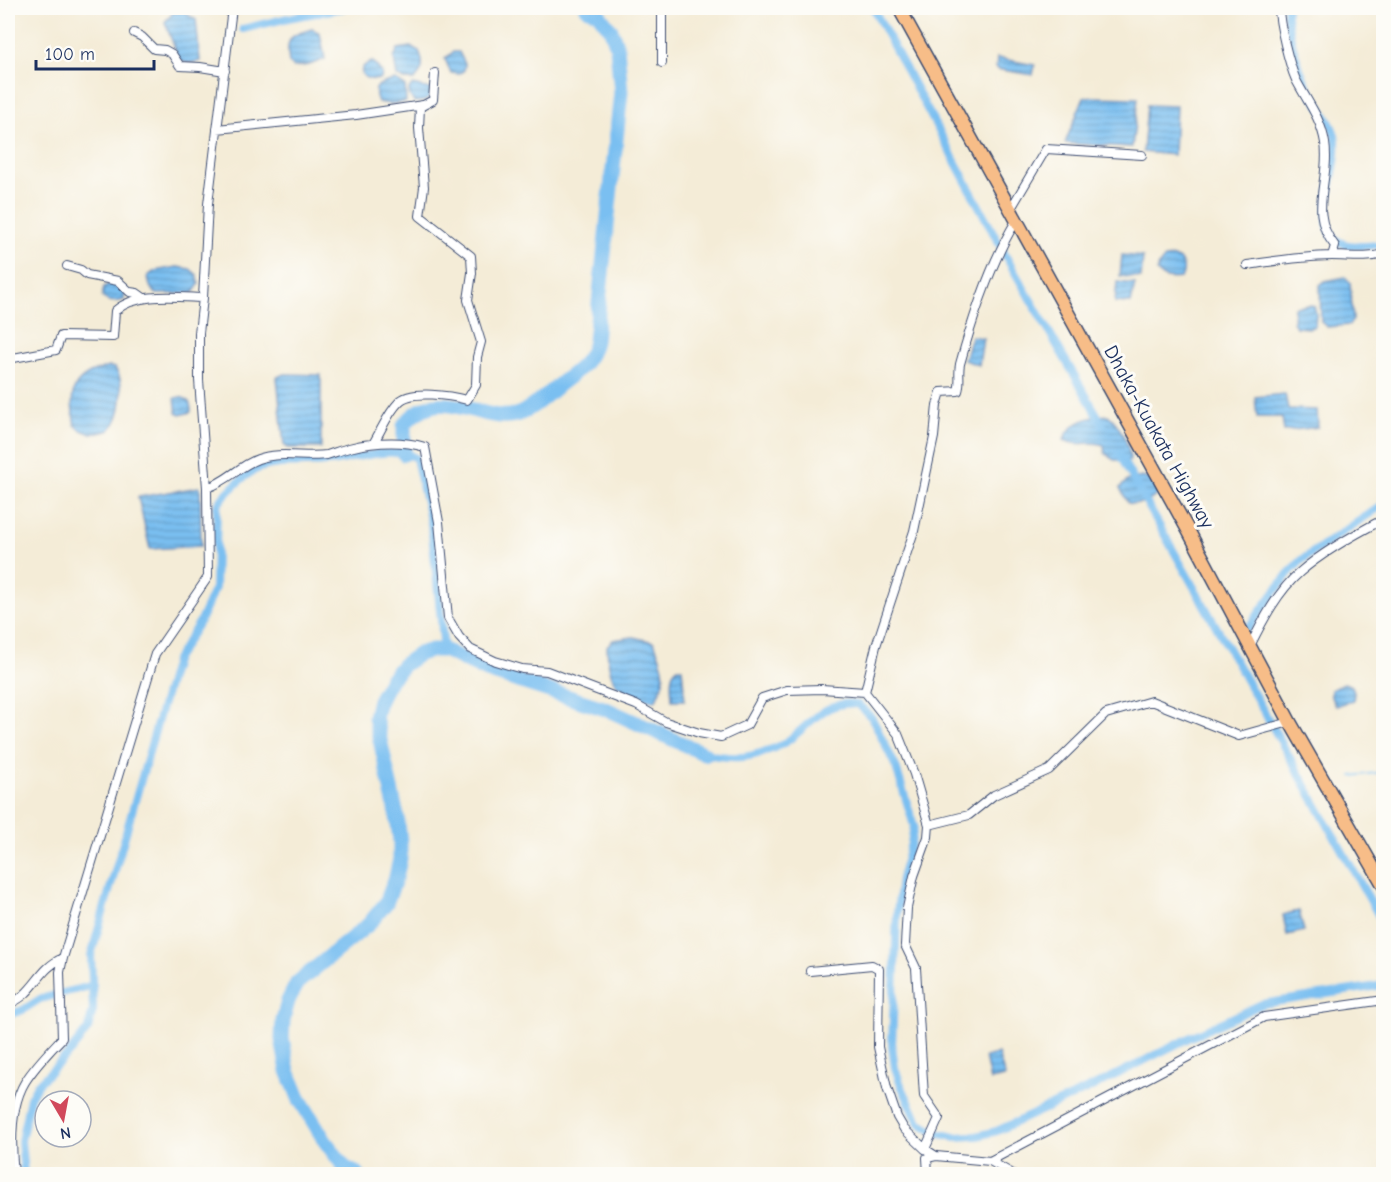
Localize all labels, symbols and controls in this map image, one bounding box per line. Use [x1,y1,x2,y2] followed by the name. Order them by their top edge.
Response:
[36,33,154,71] scale bar
[45,44,95,65] text: 100 m
[1099,341,1219,533] street label: Dhaka-Kuakata Highway
[33,1089,93,1149] north arrow
[59,1123,72,1143] text: N

